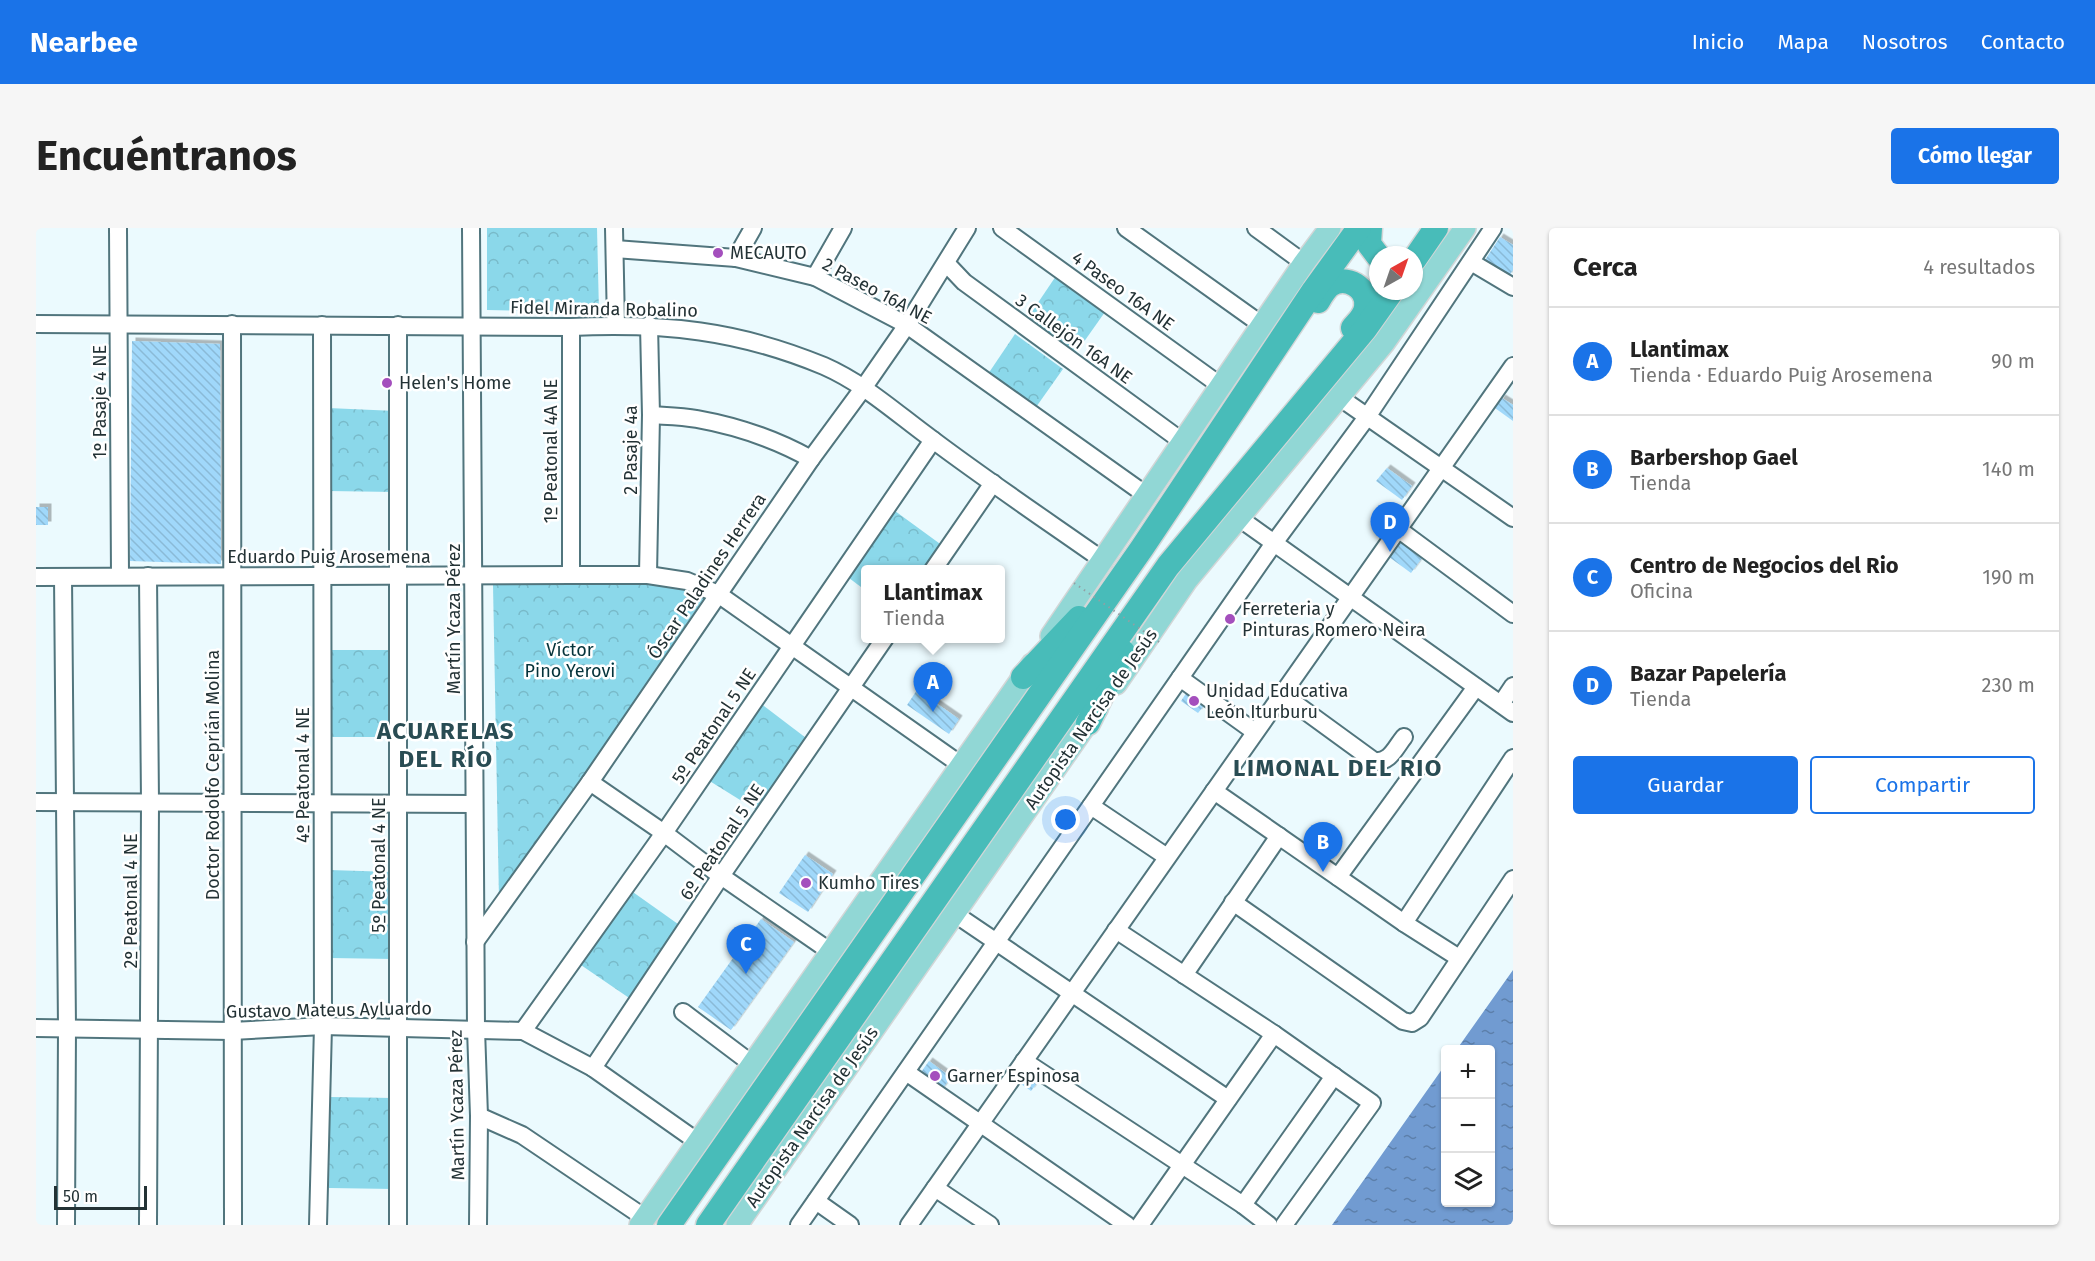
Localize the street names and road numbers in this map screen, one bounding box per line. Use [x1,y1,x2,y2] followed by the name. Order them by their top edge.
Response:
[1067,246,1179,336] street label: 4 Paseo 16A NE
[819,253,935,329] street label: 2 Paseo 16A NE
[1011,289,1137,389] street label: 3 Callejón 16A NE
[510,296,698,322] street label: Fidel Miranda Robalino
[89,345,111,459] street label: 1º Pasaje 4 NE
[540,379,562,523] street label: 1º Peatonal 4A NE
[620,405,642,495] street label: 2 Pasaje 4a
[643,489,771,663] street label: Óscar Paladines Herrera
[443,544,465,694] street label: Martín Ycaza Pérez
[227,546,431,568] street label: Eduardo Puig Arosemena
[1020,624,1162,814] street label: Autopista Narcisa de Jesús
[202,650,224,900] street label: Doctor Rodolfo Ceprián Molina
[667,664,761,788] street label: 5º Peatonal 5 NE
[292,707,314,843] street label: 4º Peatonal 4 NE
[675,780,769,904] street label: 6º Peatonal 5 NE
[368,797,390,933] street label: 5º Peatonal 4 NE
[120,833,142,969] street label: 2º Peatonal 4 NE
[226,997,432,1023] street label: Gustavo Mateus Ayluardo
[741,1022,883,1212] street label: Autopista Narcisa de Jesús
[445,1029,469,1180] street label: Martín Ycaza Pérez

